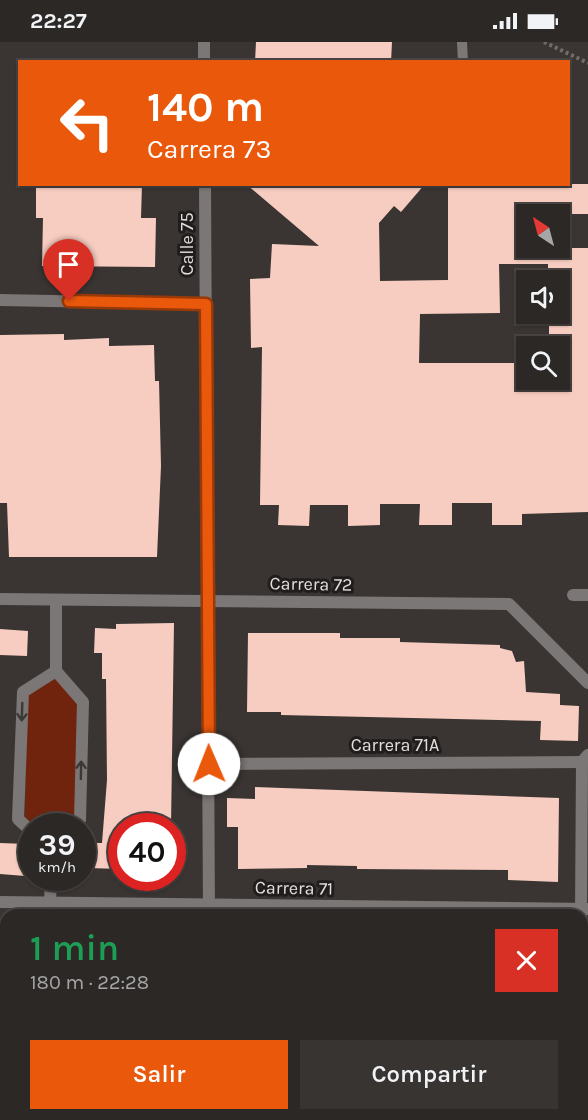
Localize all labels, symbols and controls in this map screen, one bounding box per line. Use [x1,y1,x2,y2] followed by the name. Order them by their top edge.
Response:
[30,8,87,34] text: 22:27
[147,82,264,132] text: 140 m
[48,84,126,162] icon: left
[147,133,271,165] text: Carrera 73
[516,204,570,258] north arrow
[516,204,570,390] map controls
[176,212,198,276] street label: Calle 75
[43,239,94,301] pin
[52,248,85,281] icon: arrive
[516,270,570,324] button: sound
[516,336,570,390] button: search
[269,572,353,596] street label: Carrera 72
[17,701,28,721] one-way arrow
[177,732,241,796] position arrow
[351,734,439,756] street label: Carrera 71A
[76,761,87,781] one-way arrow
[108,813,186,891] speed limit sign: 40
[39,827,75,863] text: 39
[38,858,76,876] text: km/h
[255,876,333,900] street label: Carrera 71
[30,927,119,969] text: 1 min
[495,929,558,992] button: close
[30,971,149,994] text: 180 m · 22:28
[30,1040,288,1109] button: Salir
[300,1040,558,1109] button: Compartir

